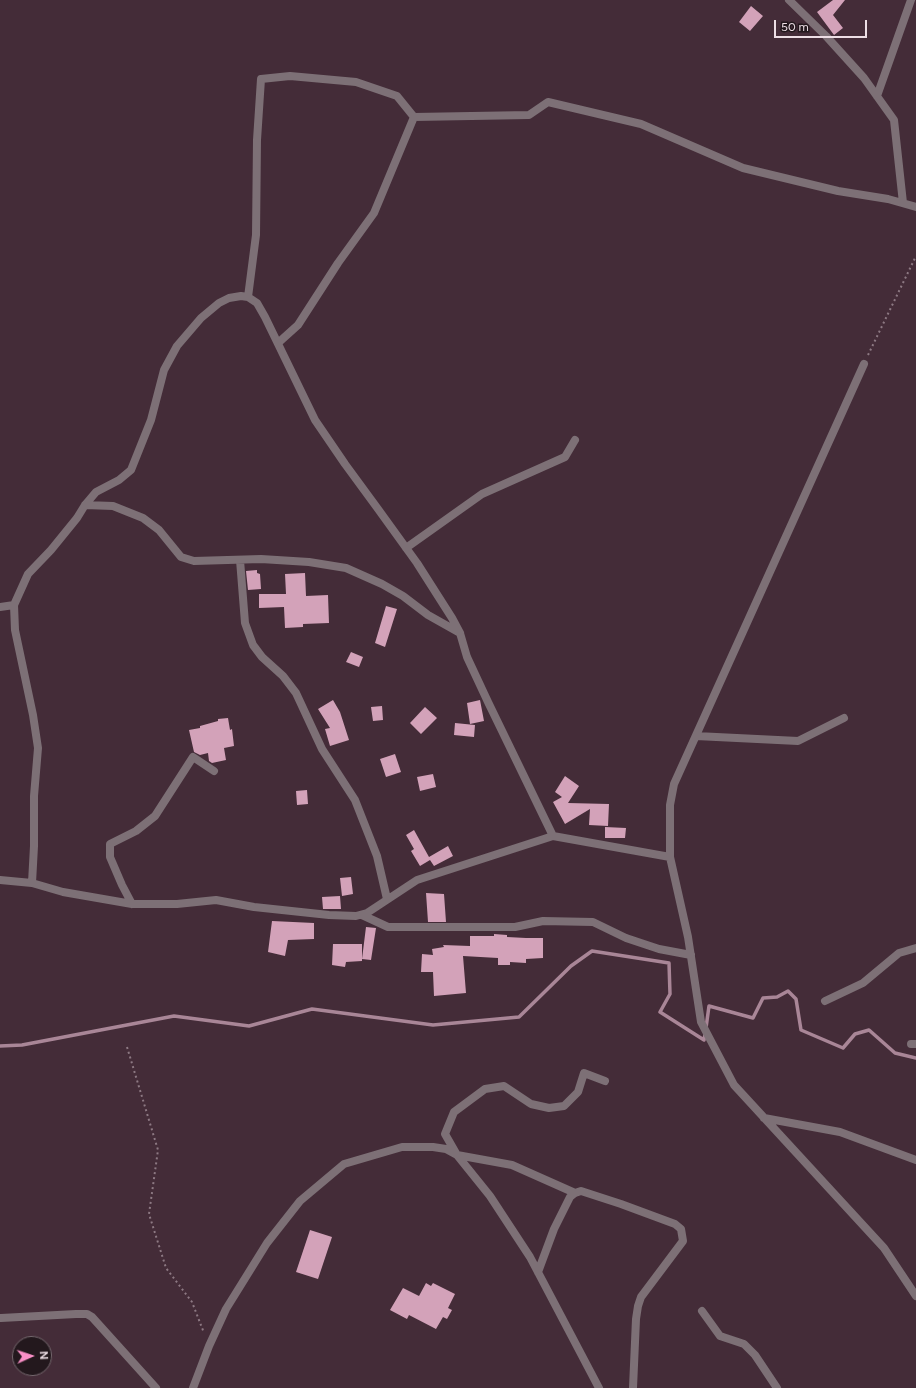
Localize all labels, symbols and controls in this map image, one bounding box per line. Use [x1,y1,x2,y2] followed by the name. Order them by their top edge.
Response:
[776,12,869,38] scale bar
[781,20,809,34] text: 50 m
[12,1336,52,1376] north arrow
[37,1351,50,1360] text: N

